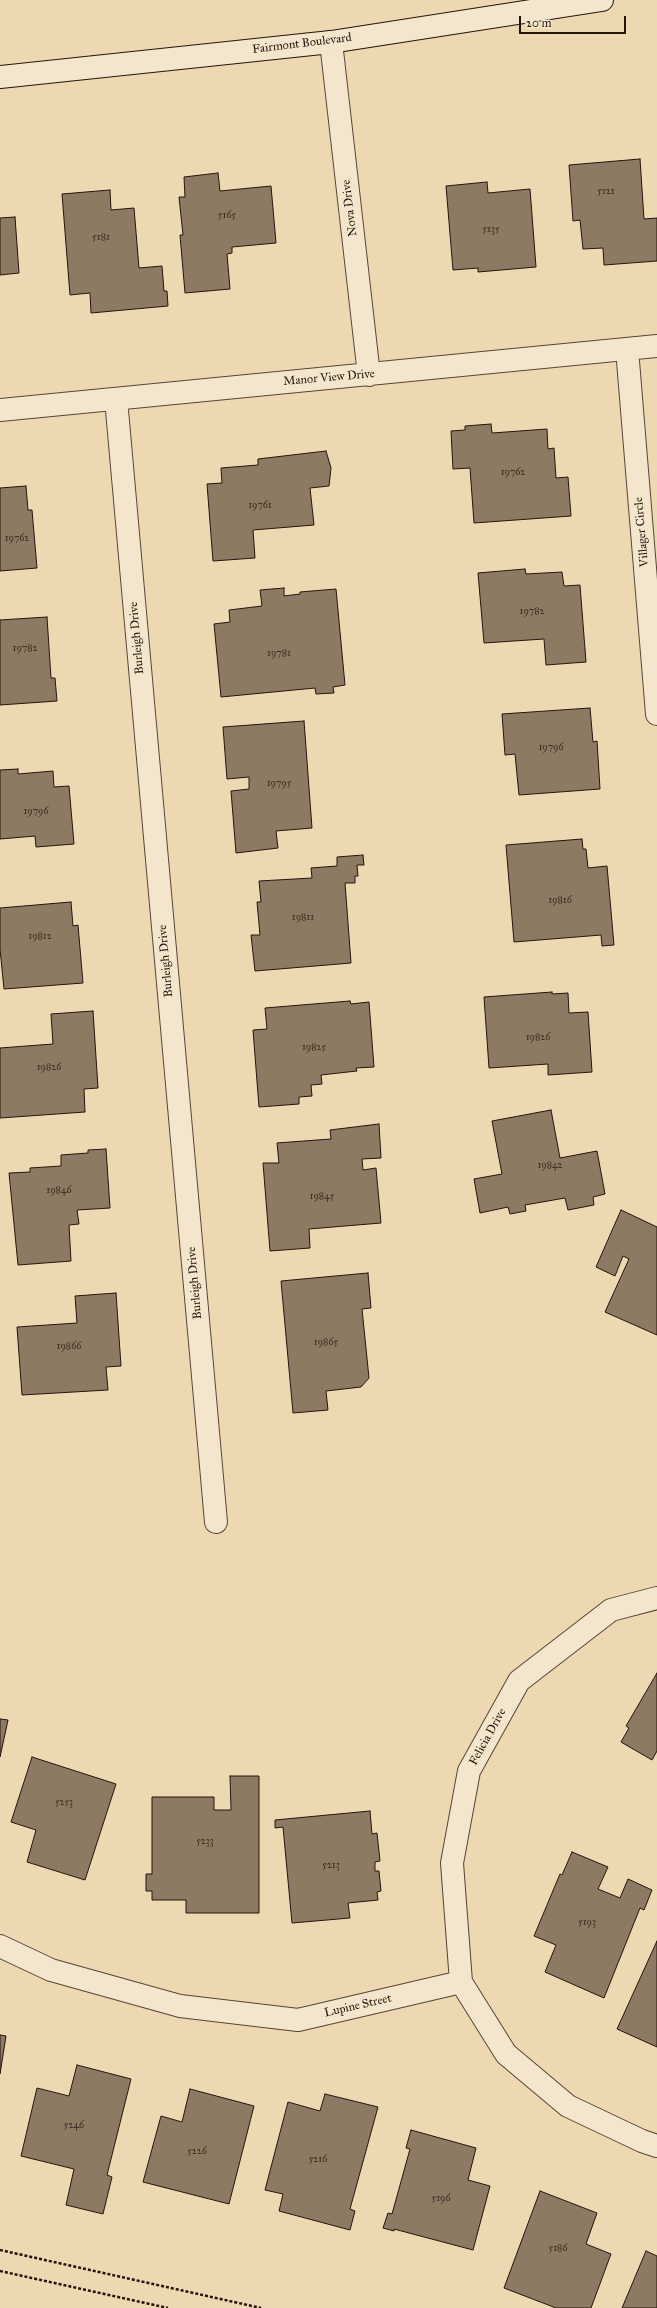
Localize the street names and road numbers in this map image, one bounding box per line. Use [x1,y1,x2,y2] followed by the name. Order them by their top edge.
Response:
[252,31,352,57] street label: Fairmont Boulevard
[339,179,361,237] street label: Nova Drive
[283,367,375,389] street label: Manor View Drive
[632,496,652,568] street label: Villager Circle
[127,601,147,675] street label: Burleigh Drive
[156,924,176,998] street label: Burleigh Drive
[185,1246,205,1320] street label: Burleigh Drive
[466,1706,510,1768] street label: Felicia Drive
[323,1991,393,2021] street label: Lupine Street

